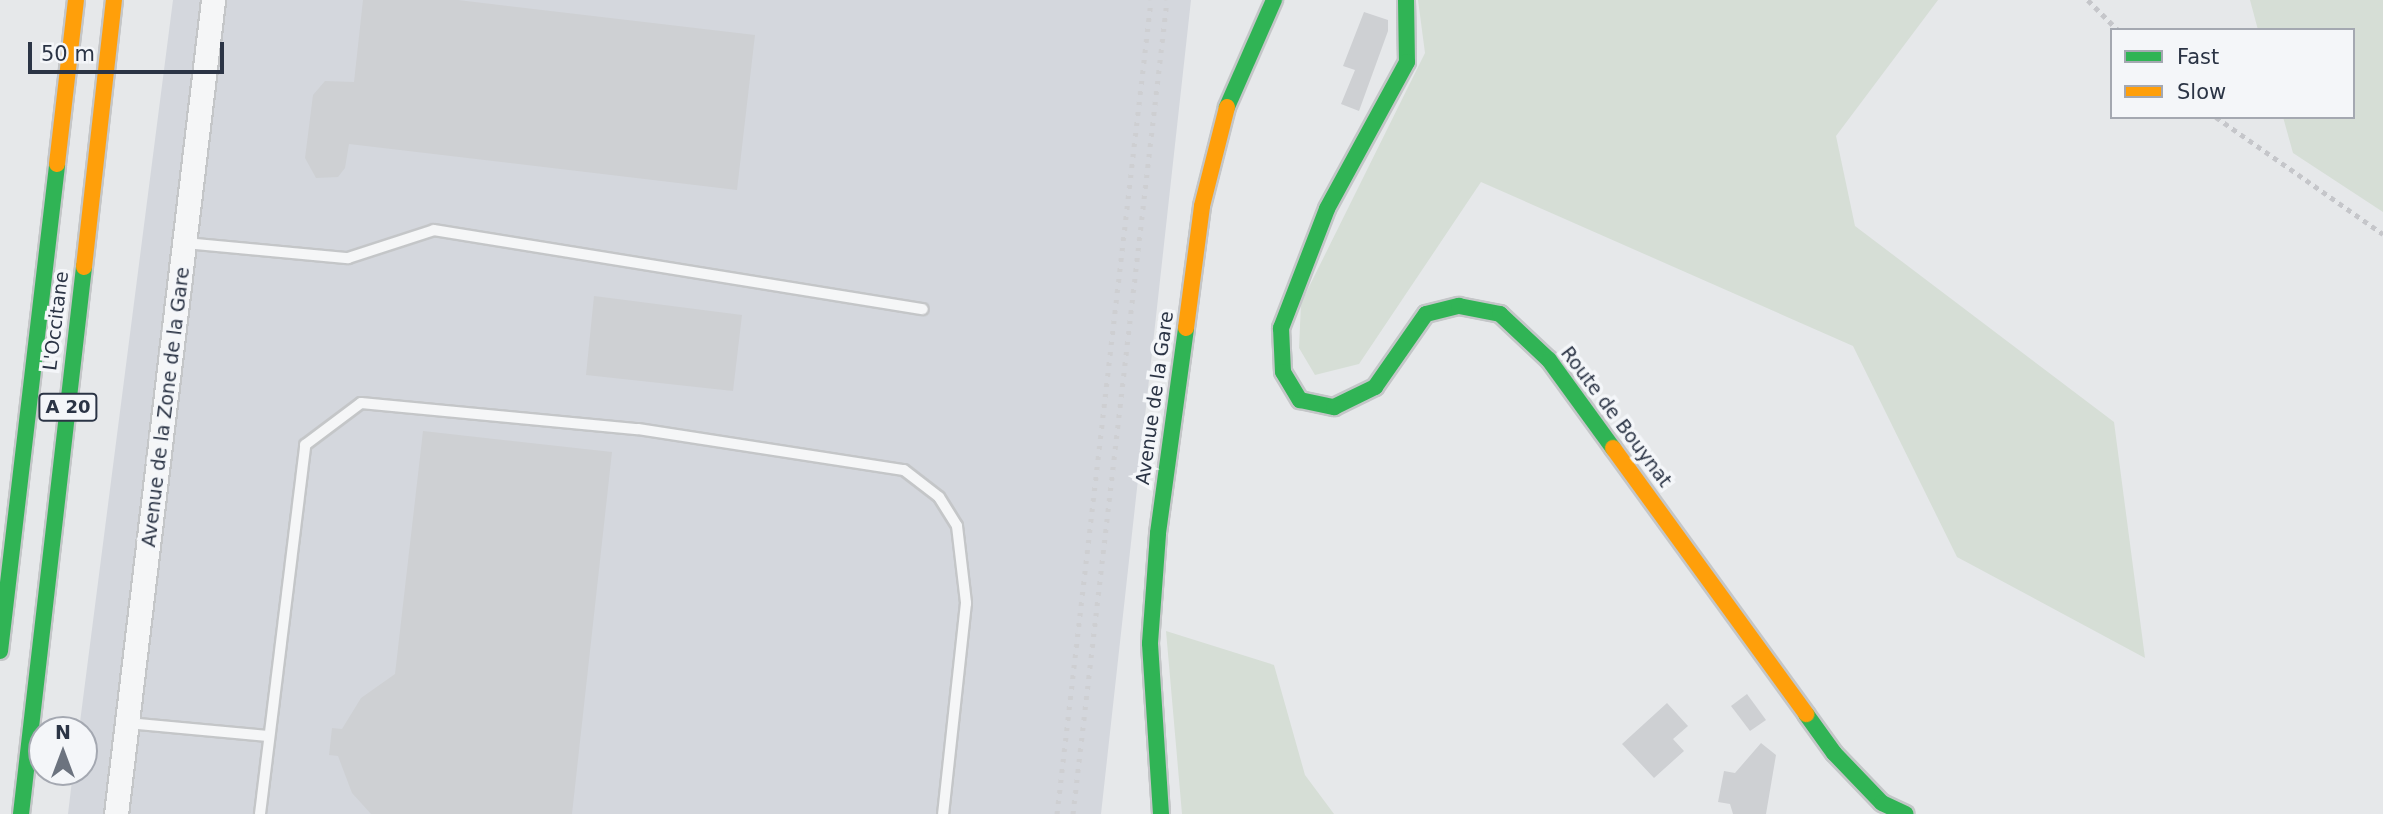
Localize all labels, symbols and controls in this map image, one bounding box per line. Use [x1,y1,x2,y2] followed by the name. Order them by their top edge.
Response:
[32,28,228,72] scale bar
[2110,28,2355,119] legend
[41,42,95,66] text: 50 m
[2177,45,2219,69] text: Fast
[2177,80,2226,104] text: Slow
[138,266,194,548] street label: Avenue de la Zone de la Gare
[39,270,73,372] street label: L'Occitane
[1132,310,1178,486] street label: Avenue de la Gare
[1556,342,1676,492] street label: Route de Bouynat
[38,393,98,422] road number: A 20
[28,716,98,786] north arrow
[55,721,71,743] text: N

